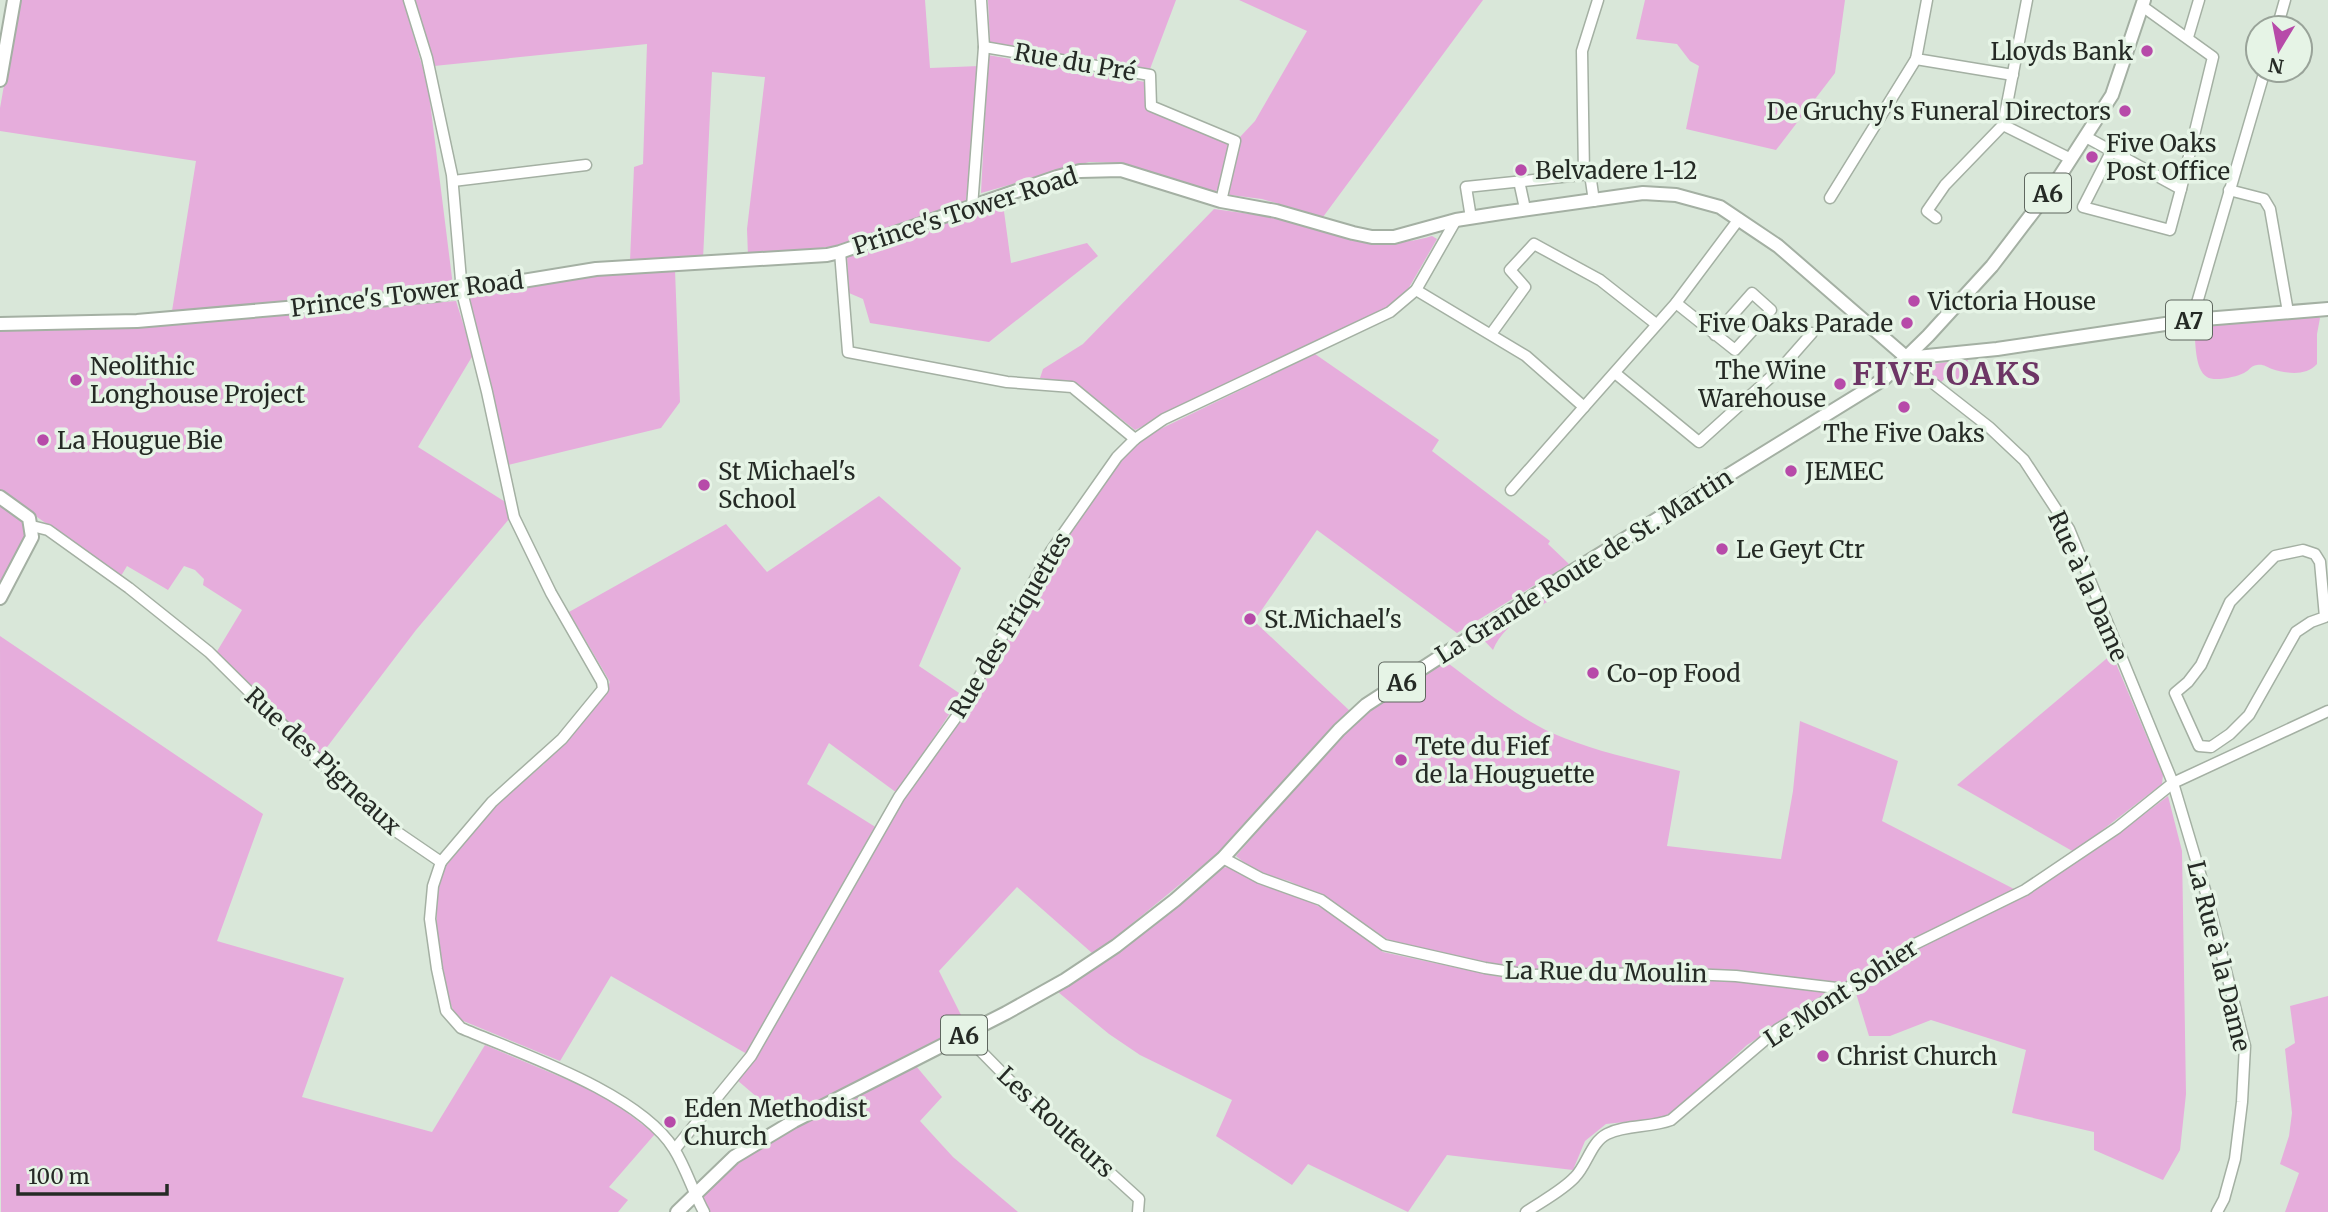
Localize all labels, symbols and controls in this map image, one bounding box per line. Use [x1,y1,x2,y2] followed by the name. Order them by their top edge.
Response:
[2244,14,2314,84] north arrow
[1012,36,1138,88] street label: Rue du Pré
[1991,36,2134,67] place label: Lloyds Bank
[2139,43,2155,59] marker: Lloyds Bank
[2267,53,2286,79] text: N
[1767,96,2111,127] place label: De Gruchy's Funeral Directors
[2117,103,2133,119] marker: De Gruchy's Funeral Directors
[2106,128,2230,187] place label: Five Oaks Post Office
[2084,149,2100,165] marker: Five Oaks Post Office
[1535,155,1697,186] place label: Belvadere 1-12
[849,160,1081,262] street label: Prince's Tower Road
[1513,162,1529,178] marker: Belvadere 1-12
[2025,174,2071,212] road number: A6
[289,264,525,324] street label: Prince's Tower Road
[1927,286,2096,317] place label: Victoria House
[1906,293,1922,309] marker: Victoria House
[2166,300,2212,340] road number: A7
[1698,308,1893,339] place label: Five Oaks Parade
[1899,315,1915,331] marker: Five Oaks Parade
[90,351,306,410] place label: Neolithic Longhouse Project
[1852,354,2042,394] district label: FIVE OAKS
[1697,355,1826,414] place label: The Wine Warehouse
[68,372,84,388] marker: Neolithic Longhouse Project
[1832,376,1848,392] marker: The Wine Warehouse
[1896,399,1912,415] marker: The Five Oaks
[1823,418,1985,449] place label: The Five Oaks
[57,425,223,456] place label: La Hougue Bie
[35,432,51,448] marker: La Hougue Bie
[718,456,856,515] place label: St Michael's School
[1804,456,1884,487] place label: JEMEC
[1430,462,1738,670] street label: La Grande Route de St. Martin
[1783,463,1799,479] marker: JEMEC
[696,477,712,493] marker: St Michael's School
[2041,506,2135,666] street label: Rue à la Dame
[942,526,1078,724] street label: Rue des Friquettes
[1736,534,1865,565] place label: Le Geyt Ctr
[1714,541,1730,557] marker: Le Geyt Ctr
[1264,604,1402,635] place label: St.Michael's
[1242,611,1258,627] marker: St.Michael's
[1607,658,1741,689] place label: Co-op Food
[1379,662,1425,702] road number: A6
[1585,665,1601,681] marker: Co-op Food
[238,681,408,842] street label: Rue des Pigneaux
[1415,731,1595,790] place label: Tete du Fief de la Houguette
[1393,752,1409,768] marker: Tete du Fief de la Houguette
[2180,857,2258,1055] street label: La Rue à la Dame
[1758,932,1924,1054] street label: Le Mont Sohier
[1504,955,1708,989] street label: La Rue du Moulin
[941,1016,987,1054] road number: A6
[1837,1041,1998,1072] place label: Christ Church
[1815,1048,1831,1064] marker: Christ Church
[991,1060,1121,1184] street label: Les Routeurs
[684,1093,868,1152] place label: Eden Methodist Church
[662,1114,678,1130] marker: Eden Methodist Church
[18,1152,166,1196] scale bar
[28,1163,90,1190] text: 100 m

